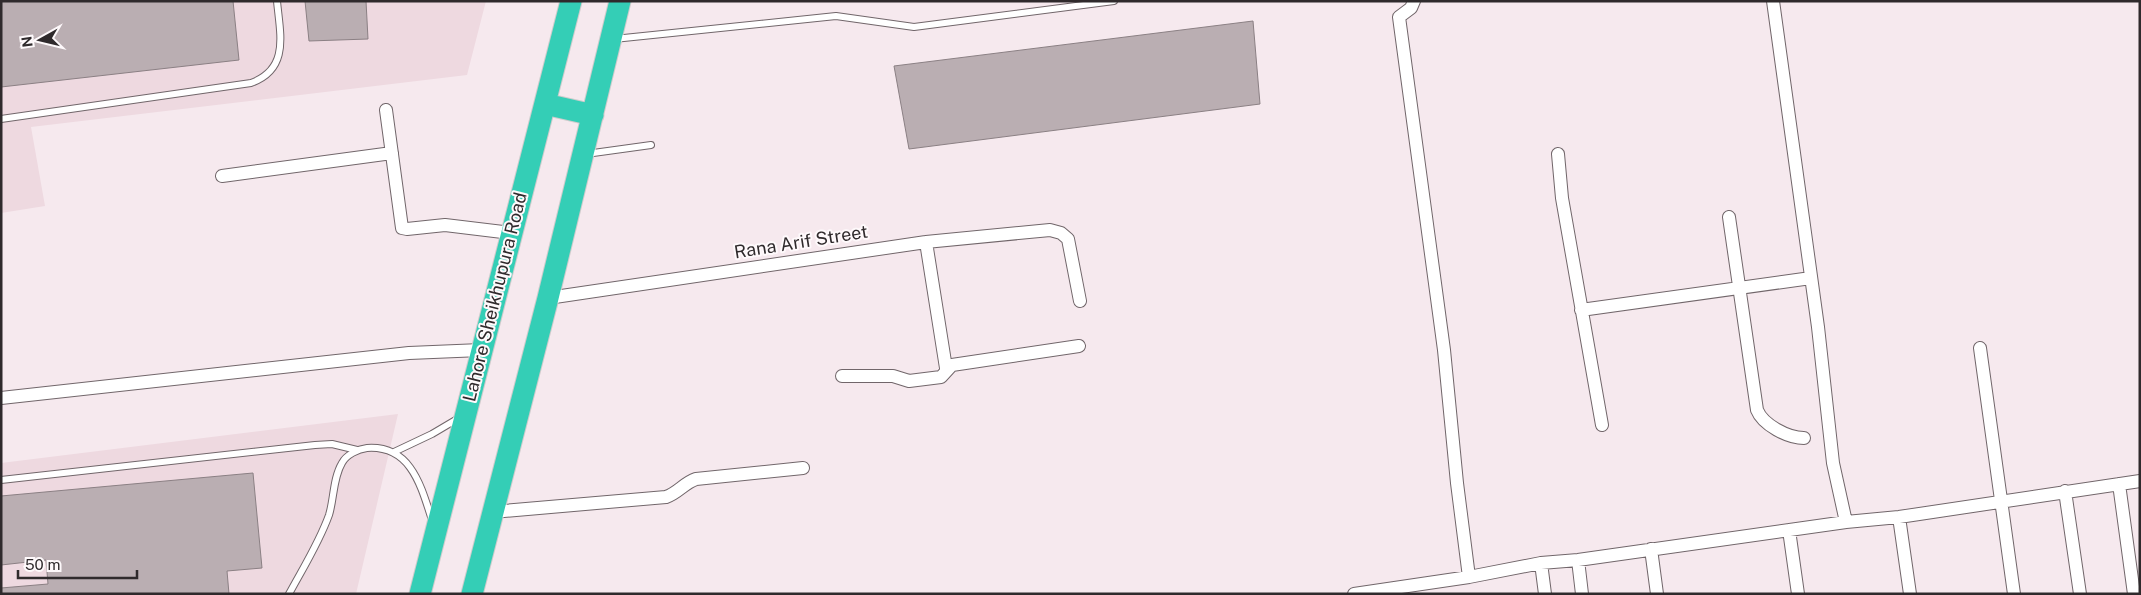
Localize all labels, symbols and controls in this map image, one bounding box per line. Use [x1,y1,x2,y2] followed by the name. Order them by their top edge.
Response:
[15,15,65,65] north arrow
[18,35,36,48] text: N
[458,190,531,404] street label: Lahore Sheikhupura Road
[733,221,869,262] street label: Rana Arif Street
[18,548,136,580] scale bar
[25,556,60,573] text: 50 m

